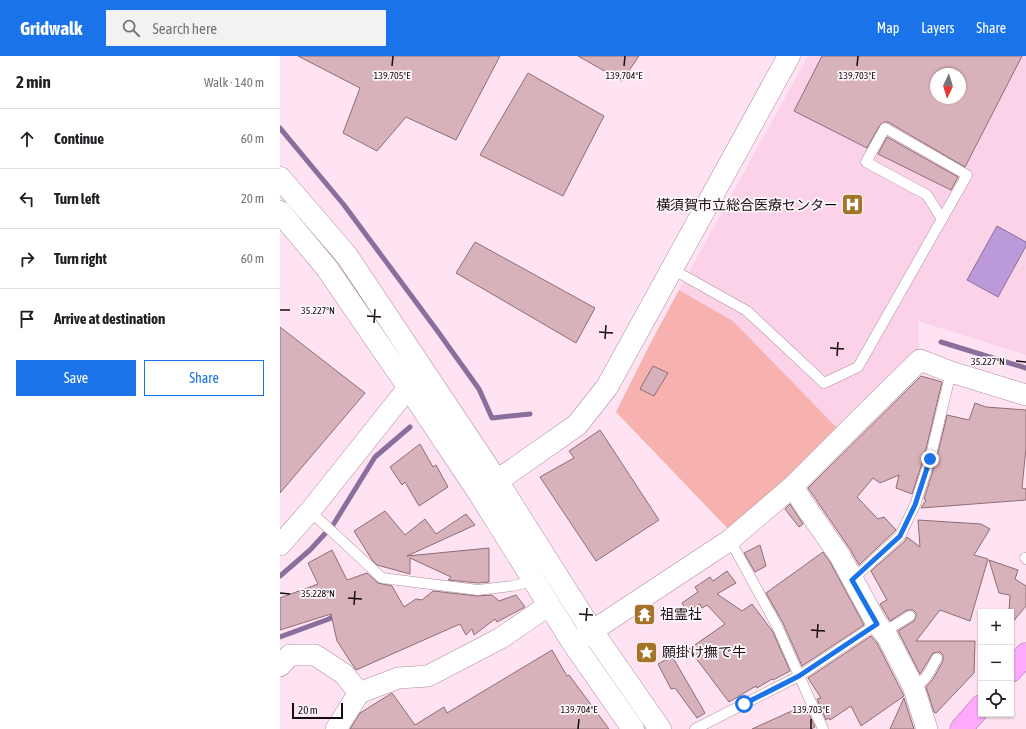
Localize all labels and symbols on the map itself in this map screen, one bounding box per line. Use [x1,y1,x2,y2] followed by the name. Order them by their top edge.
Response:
[930,68,966,104] north arrow
[374,70,411,81] text: 139.705°E
[606,70,643,81] text: 139.704°E
[839,70,876,81] text: 139.703°E
[840,192,866,218] hospital icon: 横須賀市立総合医療センター
[656,197,838,213] place label: 横須賀市立総合医療センター
[301,305,335,316] text: 35.227°N
[971,356,1005,367] text: 35.227°N
[921,450,939,468] route end
[301,588,335,599] text: 35.228°N
[631,601,657,627] temple icon: 祖霊社
[660,606,702,622] place label: 祖霊社
[634,639,660,665] place icon: 願掛け撫で牛
[662,644,746,660] place label: 願掛け撫で牛
[735,695,753,713] route start
[292,701,343,720] scale bar
[561,704,598,715] text: 139.704°E
[793,704,830,715] text: 139.703°E

